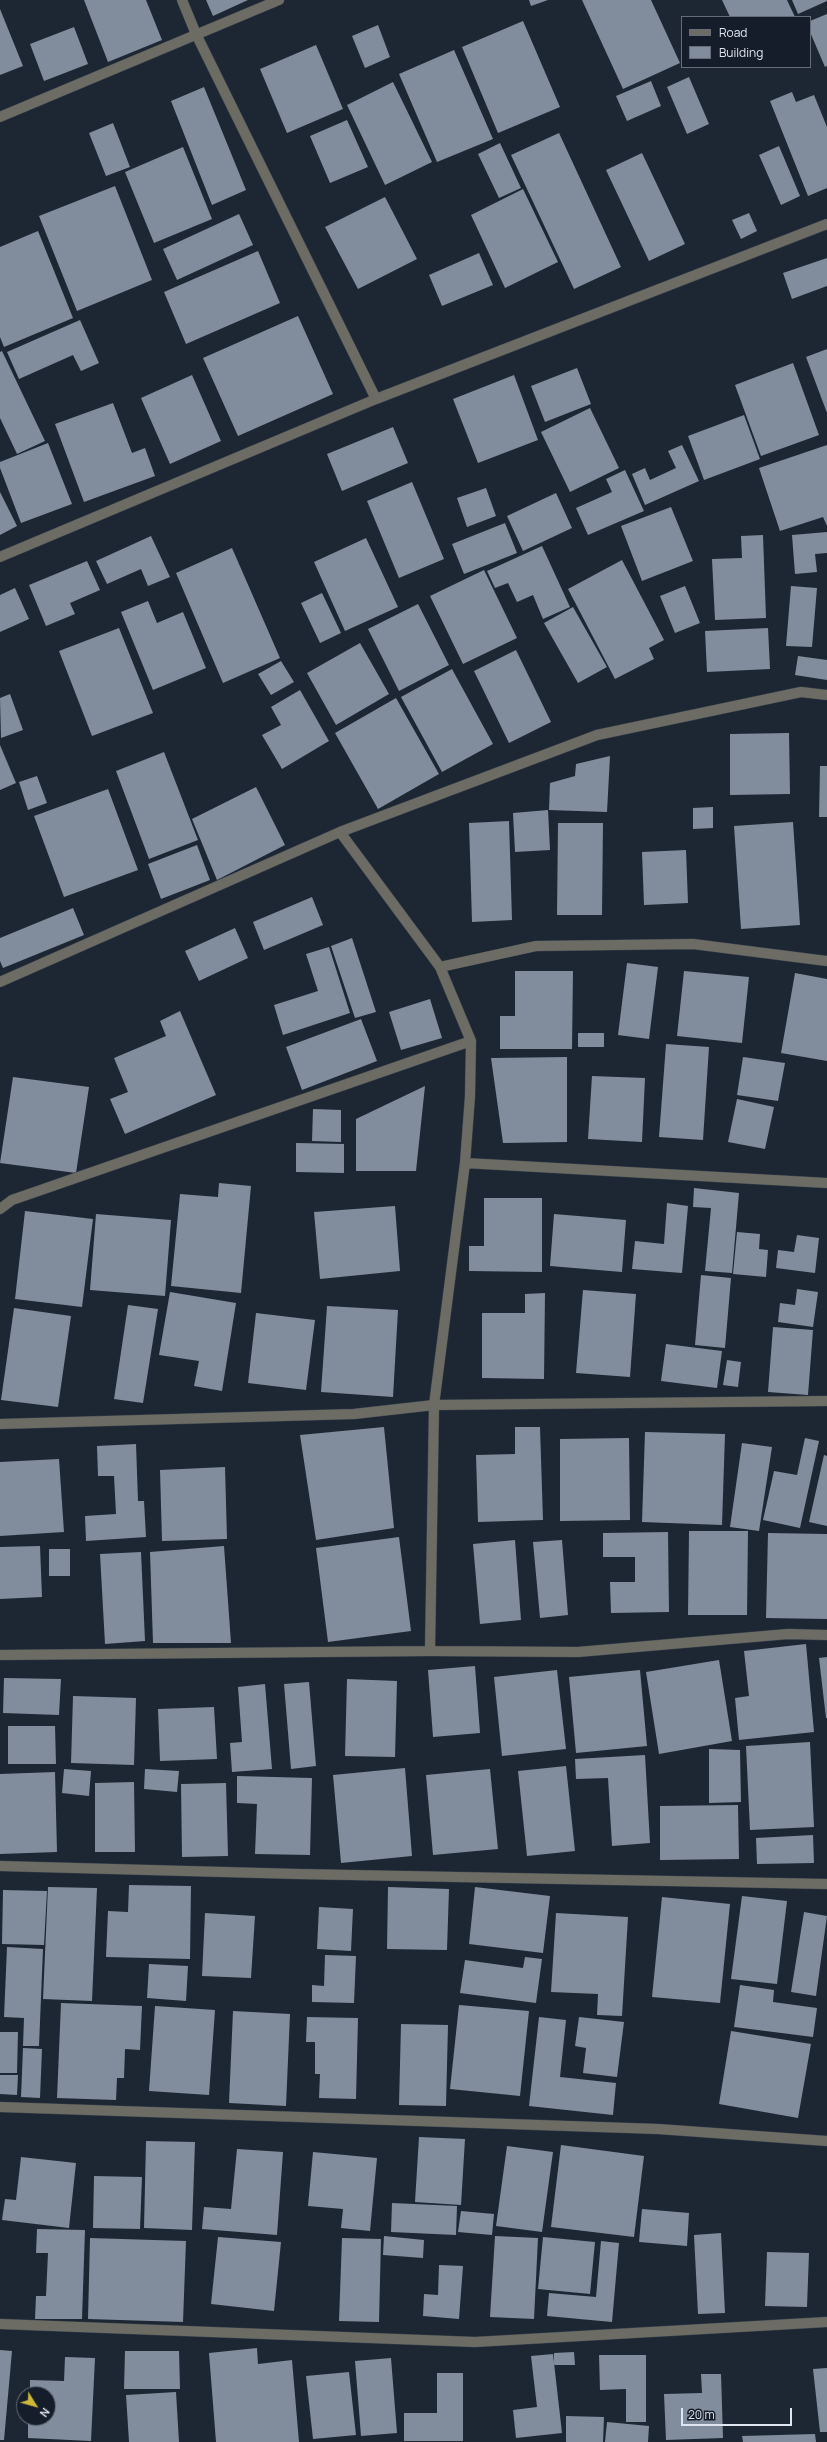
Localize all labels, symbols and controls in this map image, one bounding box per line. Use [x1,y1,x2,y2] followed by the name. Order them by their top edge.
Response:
[681,16,811,68] legend
[719,24,747,41] text: Road
[719,44,763,61] text: Building
[16,2386,56,2426] north arrow
[683,2400,794,2426] scale bar
[37,2405,54,2421] text: N
[688,2406,715,2423] text: 20 m

